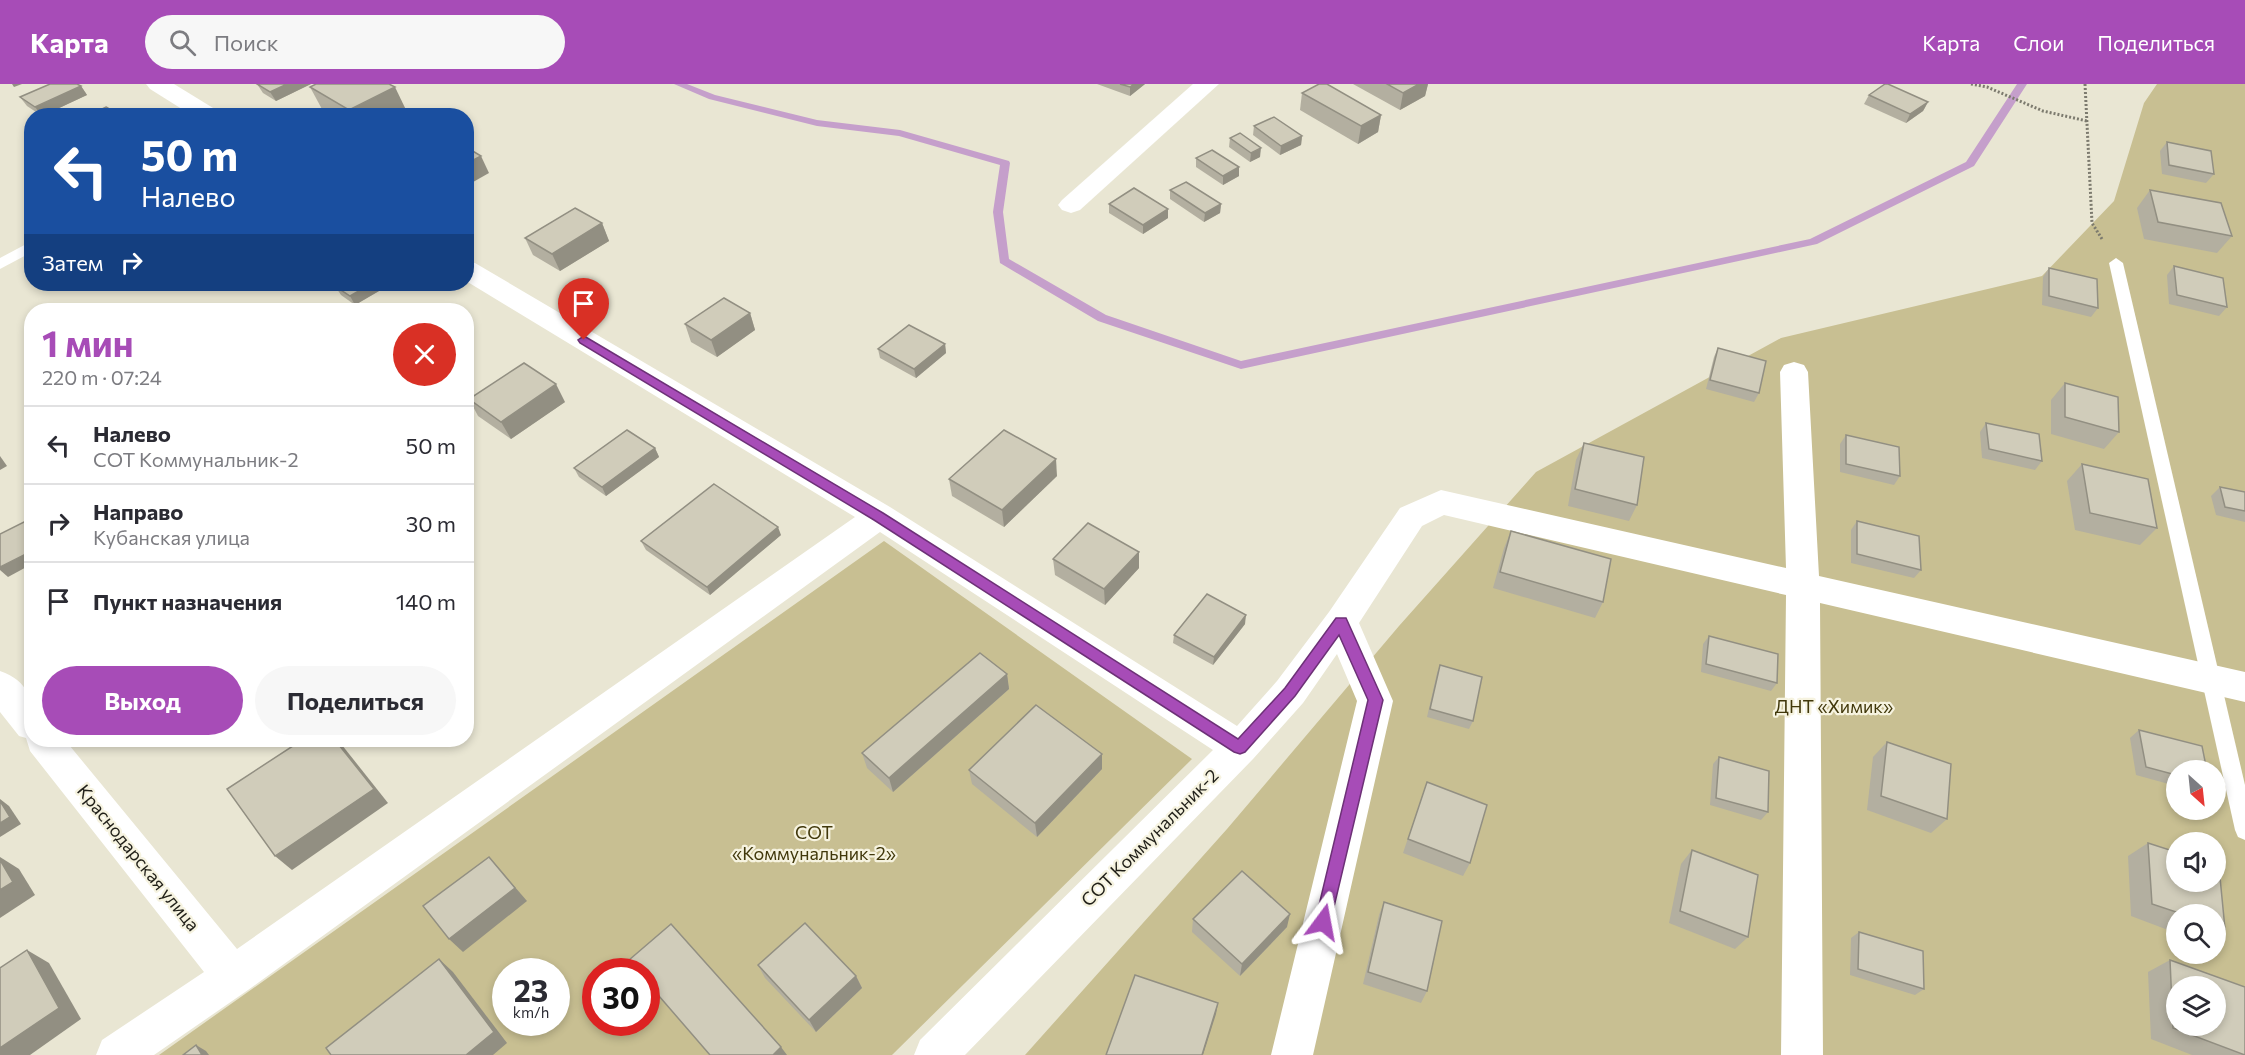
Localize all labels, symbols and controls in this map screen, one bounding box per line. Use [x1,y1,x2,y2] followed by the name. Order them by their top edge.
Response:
[145,15,565,69] search box
[30,25,109,59] text: Карта
[166,26,199,59] icon: search
[214,29,278,56] text: Поиск
[1922,30,1980,55] text: Карта
[2013,30,2064,55] text: Слои
[2097,30,2215,55] text: Поделиться
[141,128,238,180] text: 50 m
[42,132,120,210] icon: left
[141,180,236,213] text: Налево
[115,246,148,279] icon: right
[42,249,103,276] text: Затем
[558,278,609,340] pin
[567,287,600,320] icon: arrive
[42,320,134,364] text: 1 мин
[393,323,456,386] button: close
[42,365,162,389] text: 220 m · 07:24
[93,420,171,447] text: Налево
[42,429,75,462] icon: left
[406,432,456,459] text: 50 m
[93,447,299,471] text: СОТ Коммунальник-2
[93,498,183,525] text: Направо
[42,507,75,540] icon: right
[406,510,456,537] text: 30 m
[93,525,250,549] text: Кубанская улица
[42,585,75,618] icon: arrive
[93,588,282,615] text: Пункт назначения
[396,588,456,615] text: 140 m
[42,666,243,735] button: Выход
[255,666,456,735] button: Поделиться
[1775,695,1893,717] park label: ДНТ «Химик»
[2166,760,2226,820] north arrow
[2166,760,2226,1036] map controls
[1076,764,1223,911] street label: СОТ Коммунальник-2
[73,780,205,935] street label: Краснодарская улица
[732,821,896,864] park label: СОТ «Коммунальник-2»
[2166,832,2226,892] button: sound
[1291,890,1355,954] position arrow
[2166,904,2226,964] button: search
[582,958,660,1036] speed limit sign: 30
[514,971,548,1008] text: 23
[2166,976,2226,1036] button: layers
[513,1003,549,1021] text: km/h

